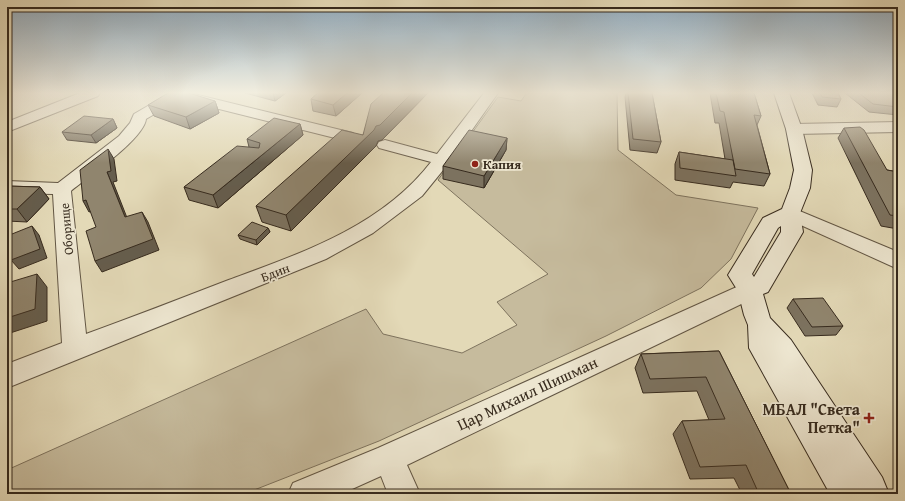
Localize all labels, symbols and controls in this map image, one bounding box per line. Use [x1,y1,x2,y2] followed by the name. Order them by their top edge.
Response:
[483,155,521,174] place label: Капия
[470,159,480,169] marker: Капия
[55,202,78,256] street label: Оборище
[258,258,293,287] street label: Бдин
[453,350,601,436] street label: Цар Михаил Шишман
[762,397,861,439] place label: МБАЛ "Света Петка"
[863,412,875,424] marker: МБАЛ "Света Петка"

